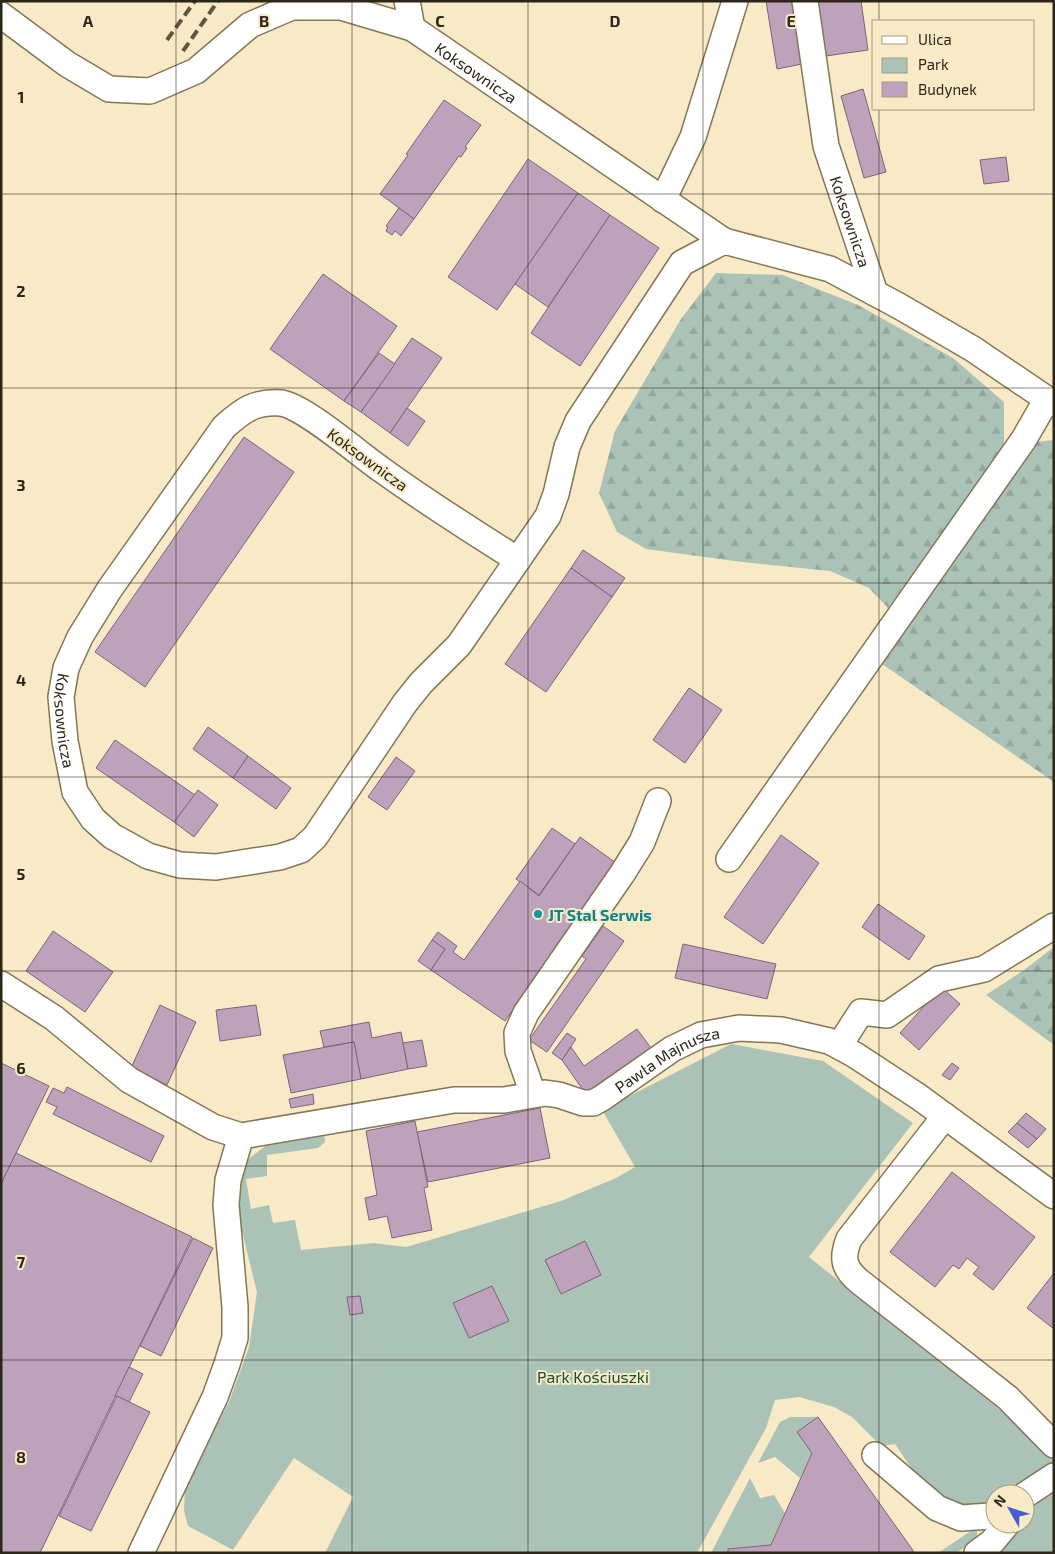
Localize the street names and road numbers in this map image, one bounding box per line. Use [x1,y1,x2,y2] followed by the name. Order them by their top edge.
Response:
[432,37,521,107] street label: Koksownicza
[827,173,875,269] street label: Koksownicza
[324,423,412,495] street label: Koksownicza
[51,672,80,769] street label: Koksownicza
[610,1022,721,1096] street label: Pawła Majnusza

